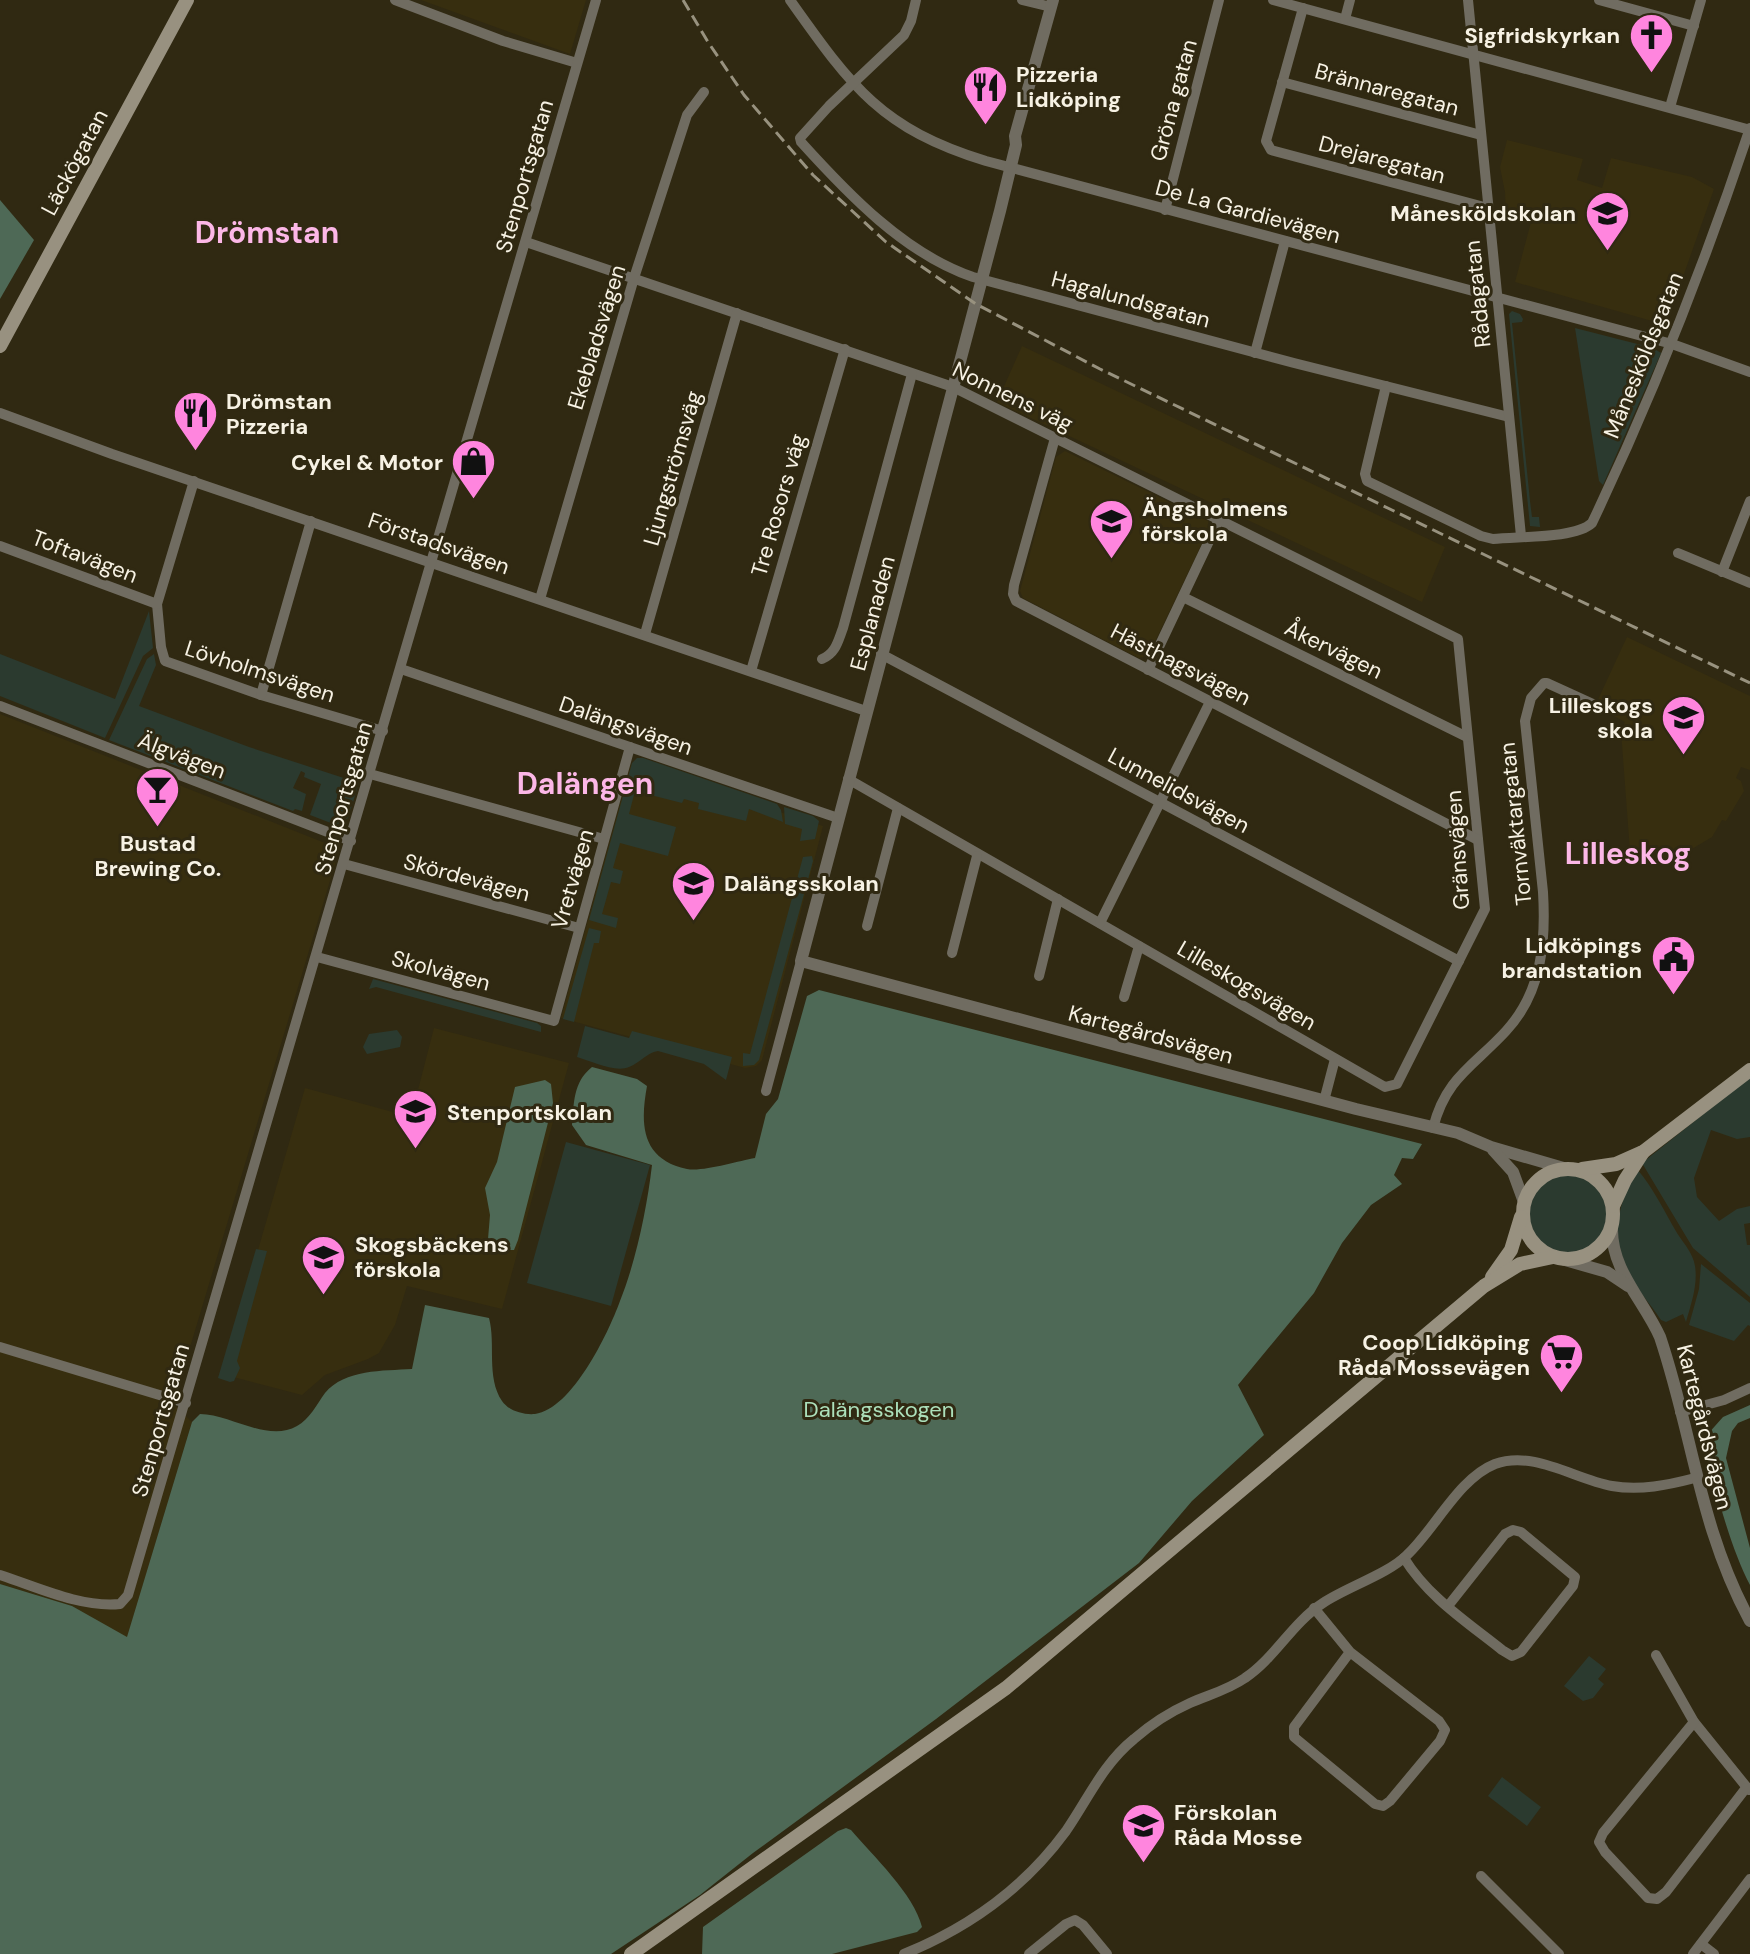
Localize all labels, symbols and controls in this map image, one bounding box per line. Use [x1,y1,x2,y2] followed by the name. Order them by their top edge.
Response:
[1627,11,1675,74] church icon: Sigfridskyrkan
[1465,21,1620,50] place label: Sigfridskyrkan
[1143,36,1204,164] street label: Gröna gatan
[1312,56,1462,123] street label: Brännaregatan
[1016,60,1121,114] place label: Pizzeria Lidköping
[961,63,1009,126] restaurant icon: Pizzeria Lidköping
[489,96,560,256] street label: Stenportsgatan
[34,104,115,220] street label: Läckögatan
[1315,129,1448,190] street label: Drejaregatan
[1152,173,1344,250] street label: De La Gardievägen
[1583,189,1631,252] school or university icon: Månesköldskolan
[1390,199,1576,228] place label: Månesköldskolan
[195,213,339,252] district label: Drömstan
[1457,239,1498,349] street label: Rådagatan
[561,261,632,413] street label: Ekebladsvägen
[1048,264,1214,335] street label: Hagalundsgatan
[1597,268,1690,443] street label: Månesköldsgatan
[948,355,1078,438] street label: Nonnens väg
[226,387,332,441] place label: Drömstan Pizzeria
[637,387,708,549] street label: Ljungströmsväg
[171,390,219,453] restaurant icon: Drömstan Pizzeria
[744,430,813,580] street label: Tre Rosors väg
[450,438,498,501] shop icon: Cykel & Motor
[291,448,443,477] place label: Cykel & Motor
[1142,494,1288,548] place label: Ängsholmens förskola
[1087,497,1135,560] school or university icon: Ängsholmens förskola
[364,506,513,581] street label: Förstadsvägen
[28,523,142,590] street label: Toftavägen
[843,553,902,674] street label: Esplanaden
[1280,613,1388,686] street label: Åkervägen
[1106,617,1256,712] street label: Hästhagsvägen
[181,634,338,709] street label: Lövholmsvägen
[555,689,696,762] street label: Dalängsvägen
[1549,691,1653,745] place label: Lilleskogs skola
[1660,694,1708,757] school or university icon: Lilleskogs skola
[308,718,379,878] street label: Stenportsgatan
[134,725,230,785] street label: Älgvägen
[1103,741,1255,840] street label: Lunnelidsvägen
[1493,741,1538,907] street label: Tornväktargatan
[517,764,653,803] district label: Dalängen
[134,766,182,829] bar icon: Bustad Brewing Co.
[1439,789,1476,911] street label: Gränsvägen
[544,826,601,932] street label: Vretvägen
[95,829,221,883] place label: Bustad Brewing Co.
[1565,834,1691,873] district label: Lilleskog
[400,847,533,908] street label: Skördevägen
[669,859,717,922] school or university icon: Dalängsskolan
[724,869,879,898] place label: Dalängsskolan
[1502,931,1642,985] place label: Lidköpings brandstation
[1172,934,1321,1037] street label: Lilleskogsvägen
[1649,934,1697,997] public building icon: Lidköpings brandstation
[388,943,493,998] street label: Skolvägen
[1065,999,1236,1070] street label: Kartegårdsvägen
[392,1088,440,1151] school or university icon: Stenportskolan
[447,1098,612,1127] place label: Stenportskolan
[355,1230,509,1284] place label: Skogsbäckens förskola
[300,1233,348,1296] school or university icon: Skogsbäckens förskola
[1338,1328,1530,1382] place label: Coop Lidköping Råda Mossevägen
[1537,1331,1585,1394] supermarket icon: Coop Lidköping Råda Mossevägen
[125,1340,196,1500] street label: Stenportsgatan
[1670,1341,1739,1513] street label: Kartegårdsvägen
[804,1395,954,1424] park label: Dalängsskogen
[1174,1798,1302,1852] place label: Förskolan Råda Mosse
[1119,1801,1167,1864] school or university icon: Förskolan Råda Mosse

